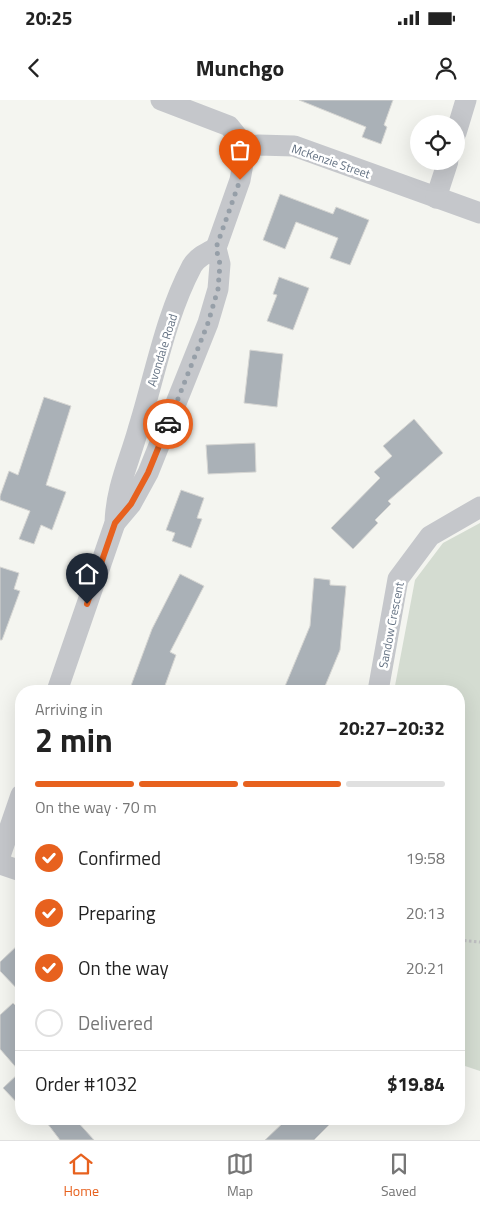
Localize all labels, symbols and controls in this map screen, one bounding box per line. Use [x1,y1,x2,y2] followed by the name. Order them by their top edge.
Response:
[25,3,72,32] text: 20:25
[196,51,284,85] text: Munchgo
[20,54,48,82] icon: back
[432,54,460,82] icon: person
[410,115,465,170] map controls
[410,115,465,170] button: locate
[219,129,261,180] pin
[226,136,254,164] icon: bag
[289,139,374,184] street label: McKenzie Street
[142,311,182,389] street label: Avondale Road
[143,399,193,449] courier
[154,410,182,438] icon: car
[66,553,108,604] pin
[73,560,101,588] icon: home
[373,580,409,670] street label: Sandow Crescent
[35,697,103,721] text: Arriving in
[338,713,445,742] text: 20:27–20:32
[35,716,113,764] text: 2 min
[35,795,157,819] text: On the way · 70 m
[78,843,161,872] text: Confirmed
[35,844,63,872] icon: check
[406,846,445,870] text: 19:58
[78,898,155,927] text: Preparing
[35,899,63,927] icon: check
[406,901,445,925] text: 20:13
[78,953,169,982] text: On the way
[35,954,63,982] icon: check
[406,956,445,980] text: 20:21
[78,1008,153,1037] text: Delivered
[35,1069,137,1098] text: Order #1032
[387,1069,445,1098] text: $19.84
[63,1150,99,1201] tab: Home
[226,1150,254,1201] tab: Map
[381,1150,417,1201] tab: Saved

